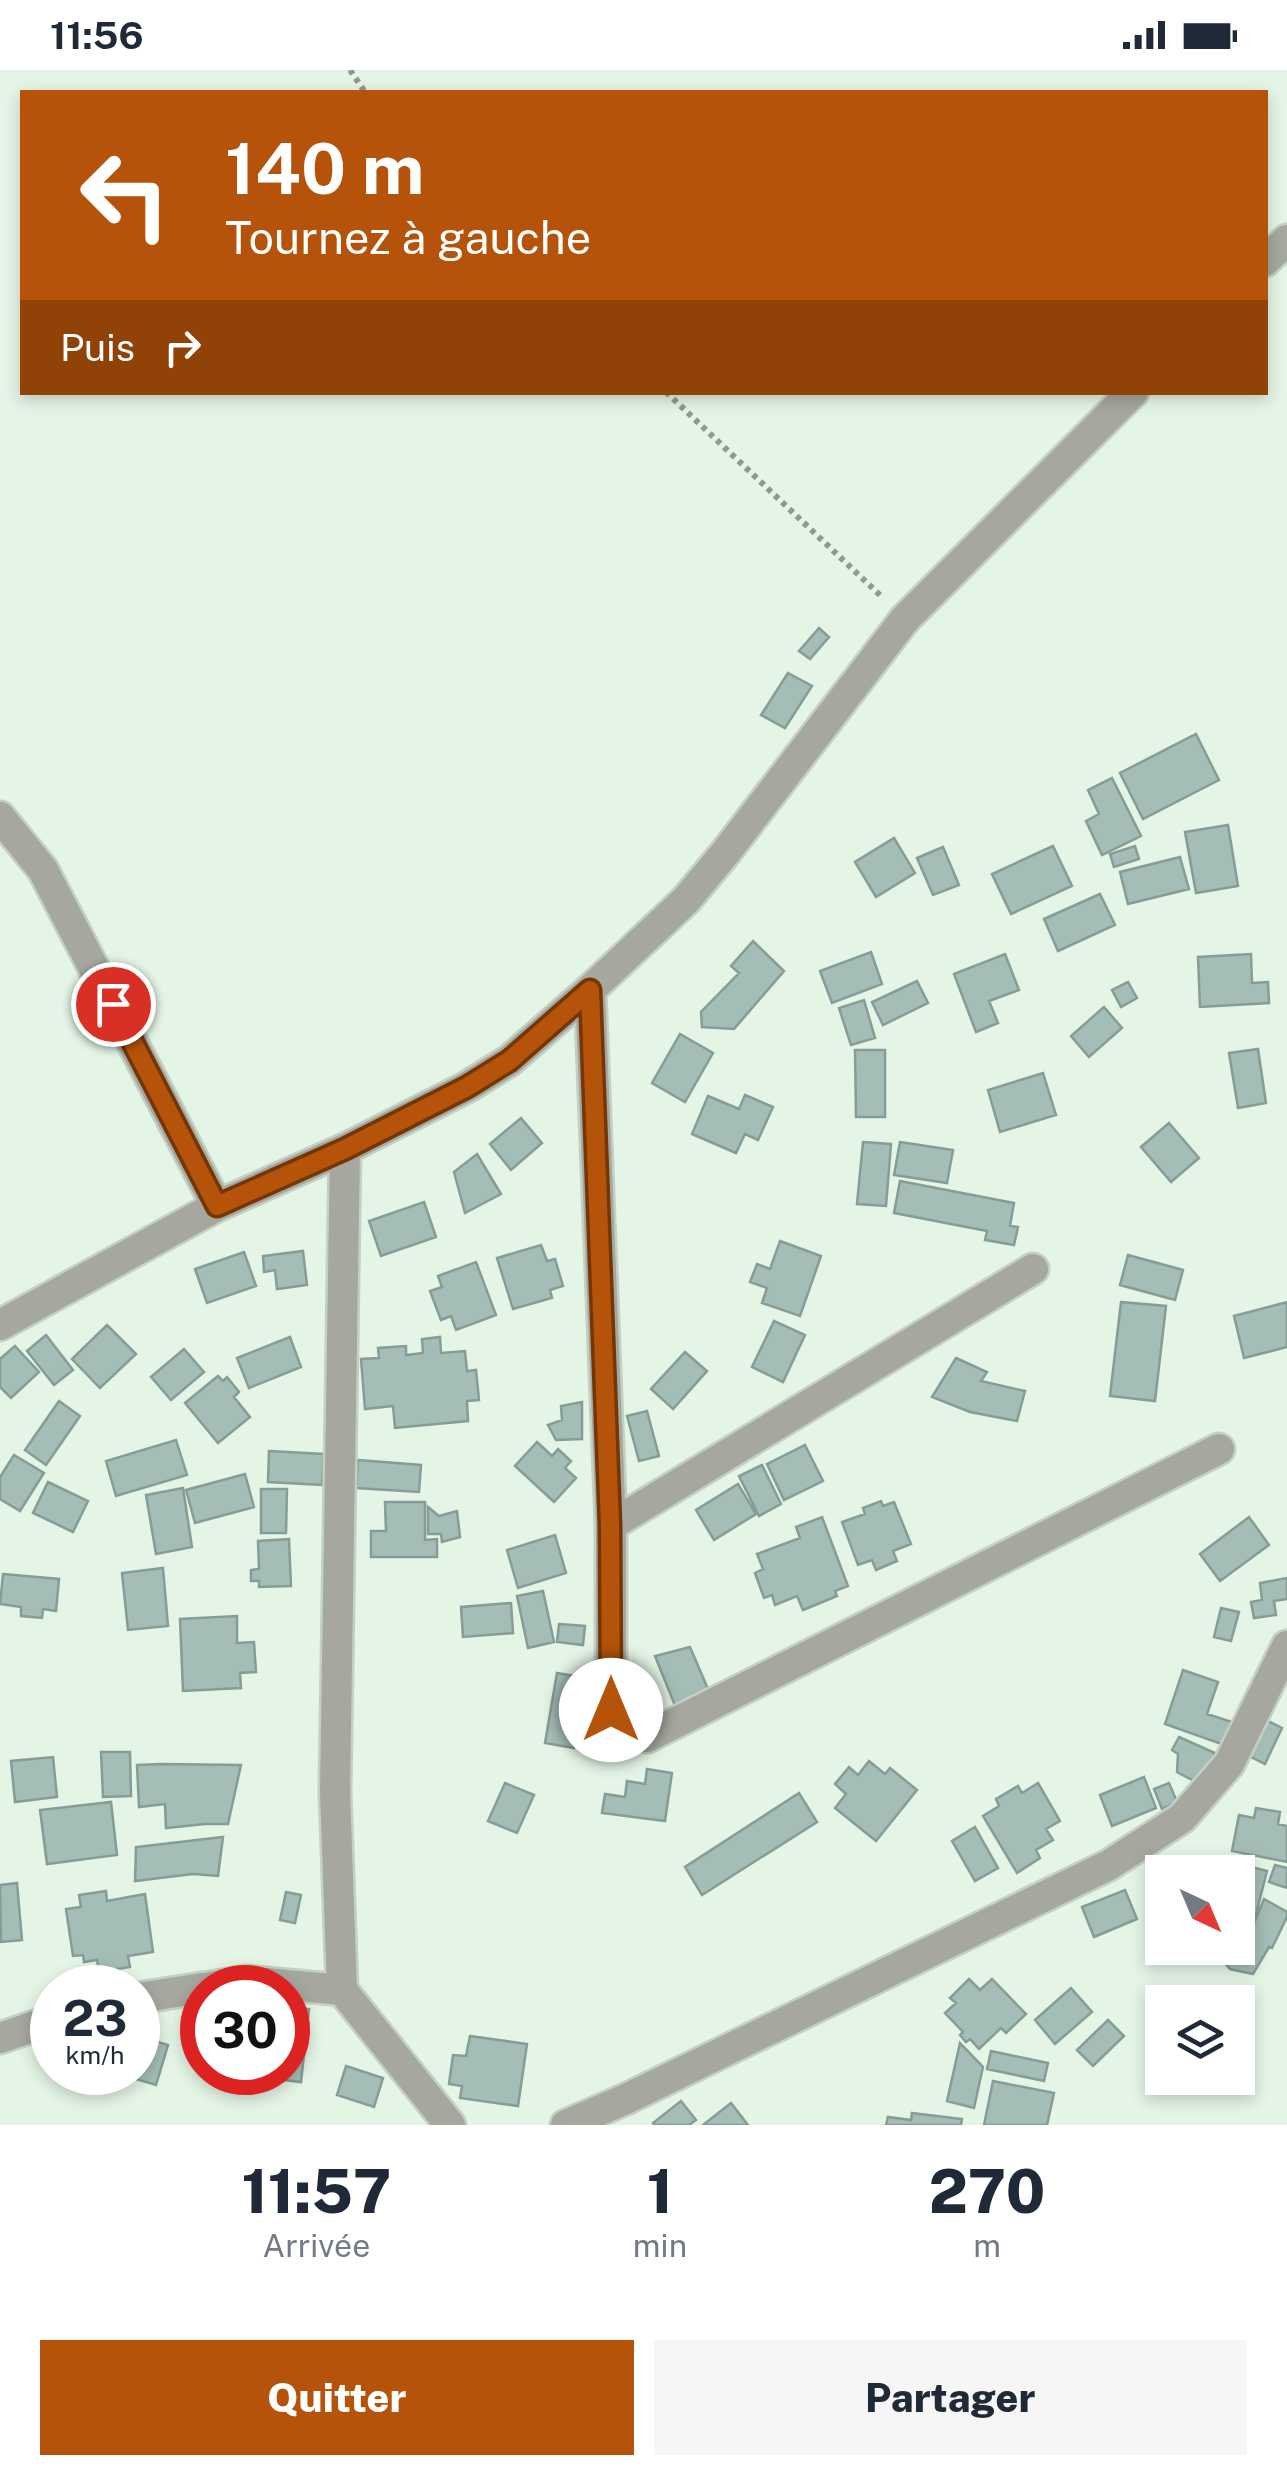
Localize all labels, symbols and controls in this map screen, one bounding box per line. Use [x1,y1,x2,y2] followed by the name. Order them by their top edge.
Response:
[50,13,144,58] text: 11:56
[225,127,424,210] text: 140 m
[60,130,190,260] icon: left
[225,211,591,264] text: Tournez à gauche
[155,320,210,375] icon: right
[60,325,135,370] text: Puis
[71,962,156,1047] pin
[86,977,141,1032] icon: arrive
[559,1658,663,1762] position arrow
[1145,1855,1255,1965] north arrow
[1145,1855,1255,2095] map controls
[180,1965,310,2095] speed limit sign: 30
[1145,1985,1255,2095] button: layers
[62,1988,128,2047] text: 23
[66,2040,124,2070] text: km/h
[242,2156,391,2227] text: 11:57
[647,2156,673,2227] text: 1
[929,2156,1045,2227] text: 270
[263,2227,370,2264] text: Arrivée
[633,2227,687,2264] text: min
[973,2227,1001,2264] text: m
[40,2340,634,2455] button: Quitter
[654,2340,1247,2455] button: Partager

